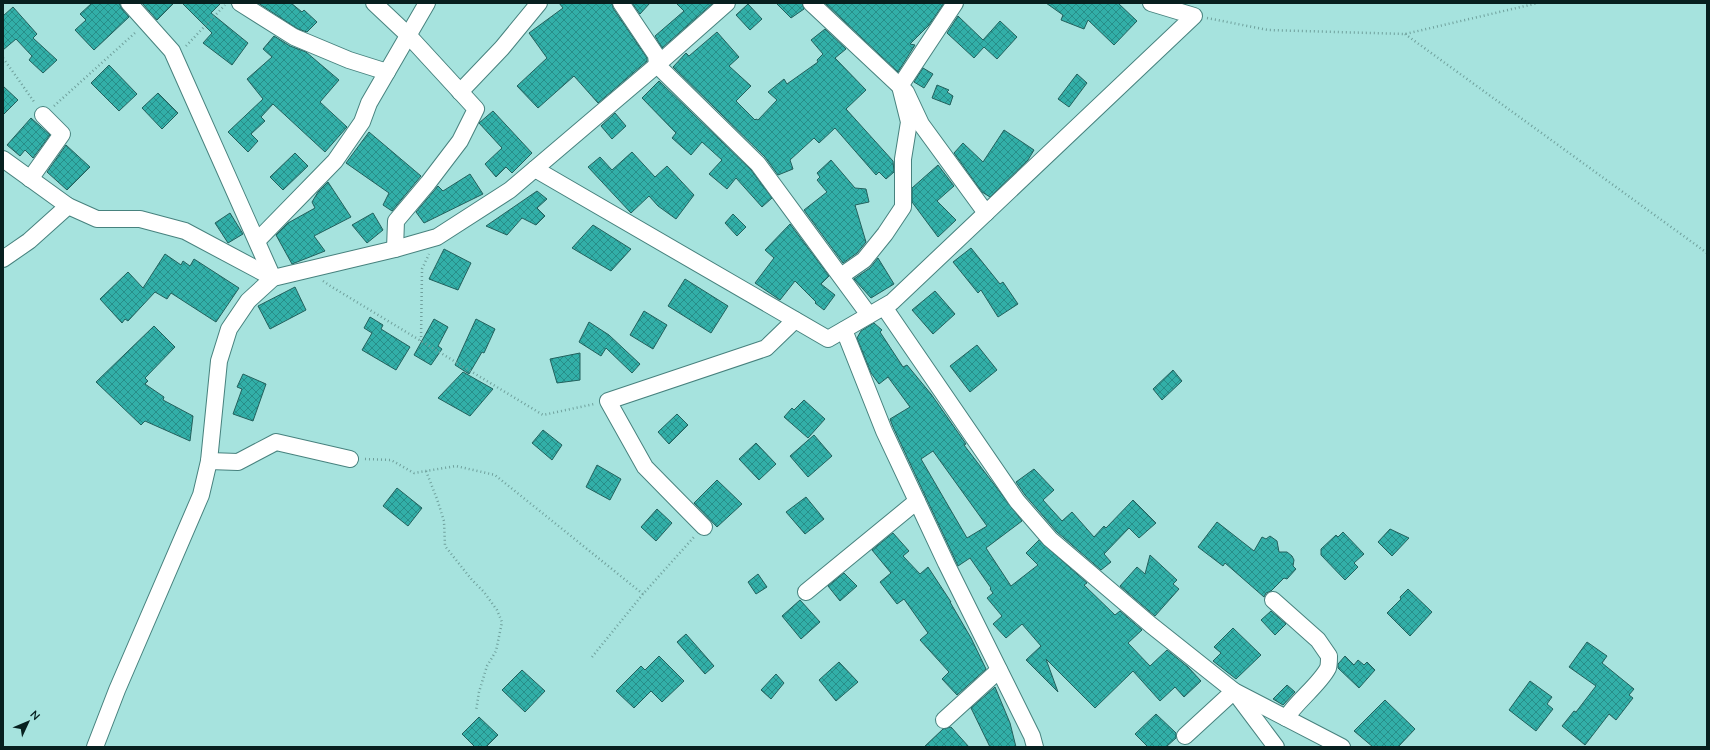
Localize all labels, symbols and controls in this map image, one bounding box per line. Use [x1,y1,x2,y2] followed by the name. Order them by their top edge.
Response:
[8,702,48,742] north arrow
[27,707,43,724] text: N

